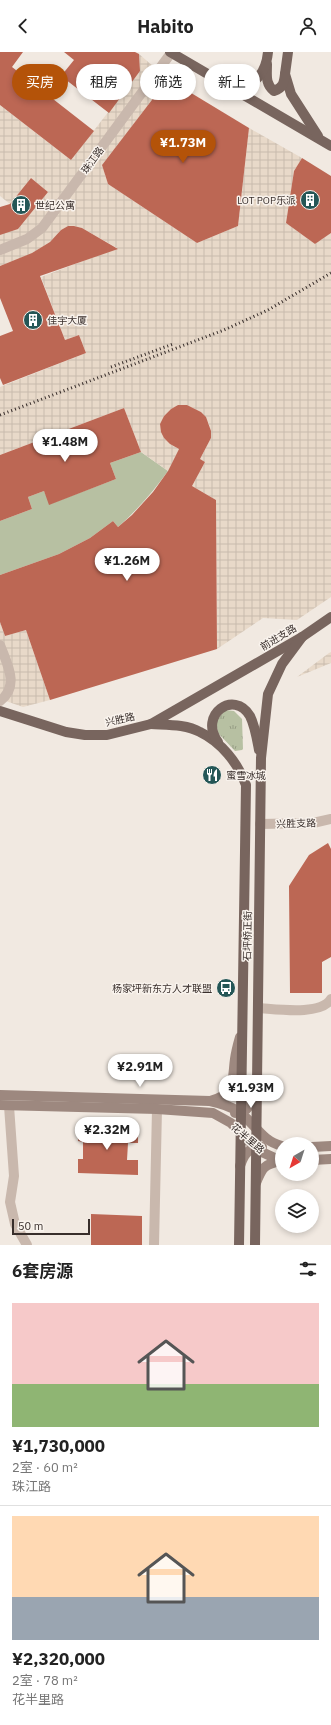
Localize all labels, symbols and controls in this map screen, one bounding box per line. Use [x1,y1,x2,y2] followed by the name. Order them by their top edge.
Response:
[12,15,34,37] icon: back
[137,15,194,38] text: Habito
[297,15,319,37] icon: person
[12,64,68,100] chip: 买房
[76,64,132,100] chip: 租房
[140,64,196,100] chip: 筛选
[204,64,260,100] chip: 新上
[150,130,216,164] pin: ¥1.73M
[160,134,206,151] text: ¥1.73M
[78,144,106,176] street label: 珠江路
[299,189,321,211] building icon: LOT POP乐派
[10,194,32,216] building icon: 世纪公寓
[237,194,296,207] place label: LOT POP乐派
[35,199,75,212] place label: 世纪公寓
[22,309,44,331] building icon: 佳宇大厦
[47,314,87,327] place label: 佳宇大厦
[32,429,98,463] pin: ¥1.48M
[42,433,88,450] text: ¥1.48M
[94,548,160,582] pin: ¥1.26M
[104,552,150,569] text: ¥1.26M
[258,622,299,653] street label: 前进支路
[104,710,136,729] street label: 兴胜路
[201,764,223,786] restaurant icon: 蜜雪冰城
[226,769,266,782] place label: 蜜雪冰城
[276,816,316,831] street label: 兴胜支路
[241,911,254,961] street label: 石坪桥正街
[215,977,237,999] bus stop icon: 杨家坪新东方人才联盟
[112,982,212,995] place label: 杨家坪新东方人才联盟
[107,1054,173,1088] pin: ¥2.91M
[117,1058,163,1075] text: ¥2.91M
[218,1075,284,1109] pin: ¥1.93M
[228,1079,274,1096] text: ¥1.93M
[74,1117,140,1151] pin: ¥2.32M
[228,1120,267,1156] street label: 花半里路
[84,1121,130,1138] text: ¥2.32M
[275,1137,319,1181] north arrow
[275,1137,319,1233] map controls
[275,1189,319,1233] button: layers
[12,1217,90,1236] scale bar
[18,1219,43,1233] text: 50 m
[297,1258,319,1280] icon: filters
[12,1260,73,1282] text: 6套房源
[130,1329,202,1401] icon: home
[12,1435,105,1457] text: ¥1,730,000
[12,1459,78,1476] text: 2室 · 60 m²
[12,1478,51,1495] text: 珠江路
[130,1542,202,1614] icon: home
[12,1648,105,1670] text: ¥2,320,000
[12,1672,78,1689] text: 2室 · 78 m²
[12,1691,64,1708] text: 花半里路

